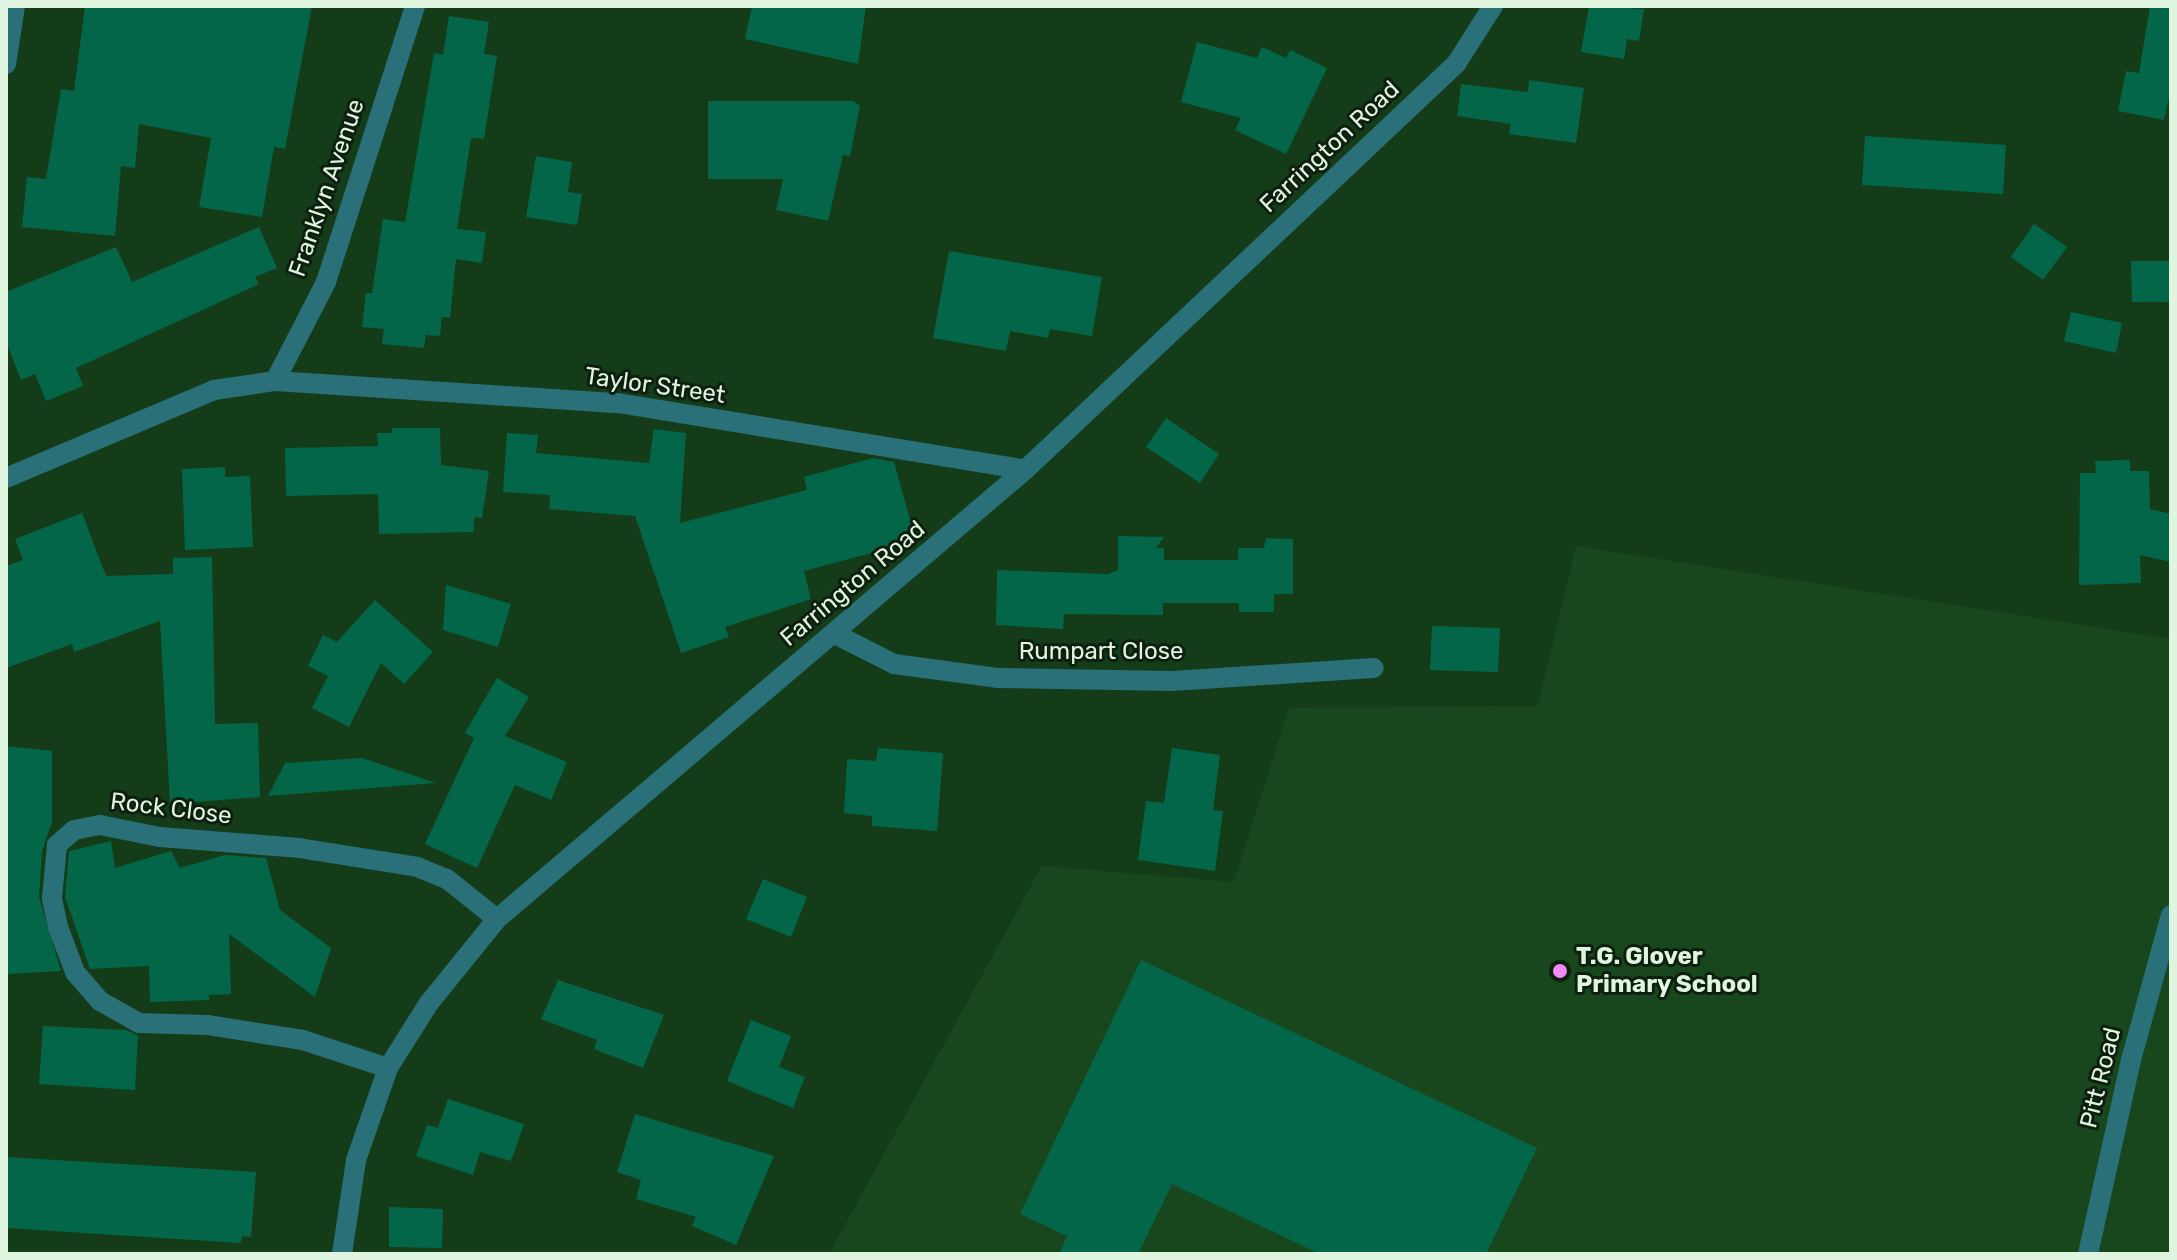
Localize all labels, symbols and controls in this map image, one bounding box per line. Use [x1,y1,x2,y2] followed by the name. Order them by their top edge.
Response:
[1254,75,1406,219] street label: Farrington Road
[283,95,371,281] street label: Franklyn Avenue
[583,362,727,410] street label: Taylor Street
[775,515,931,653] street label: Farrington Road
[1019,638,1183,666] street label: Rumpart Close
[109,787,233,831] street label: Rock Close
[1576,943,1758,999] place label: T.G. Glover Primary School
[1551,962,1569,980] marker: T.G. Glover Primary School
[2075,1025,2127,1131] street label: Pitt Road

